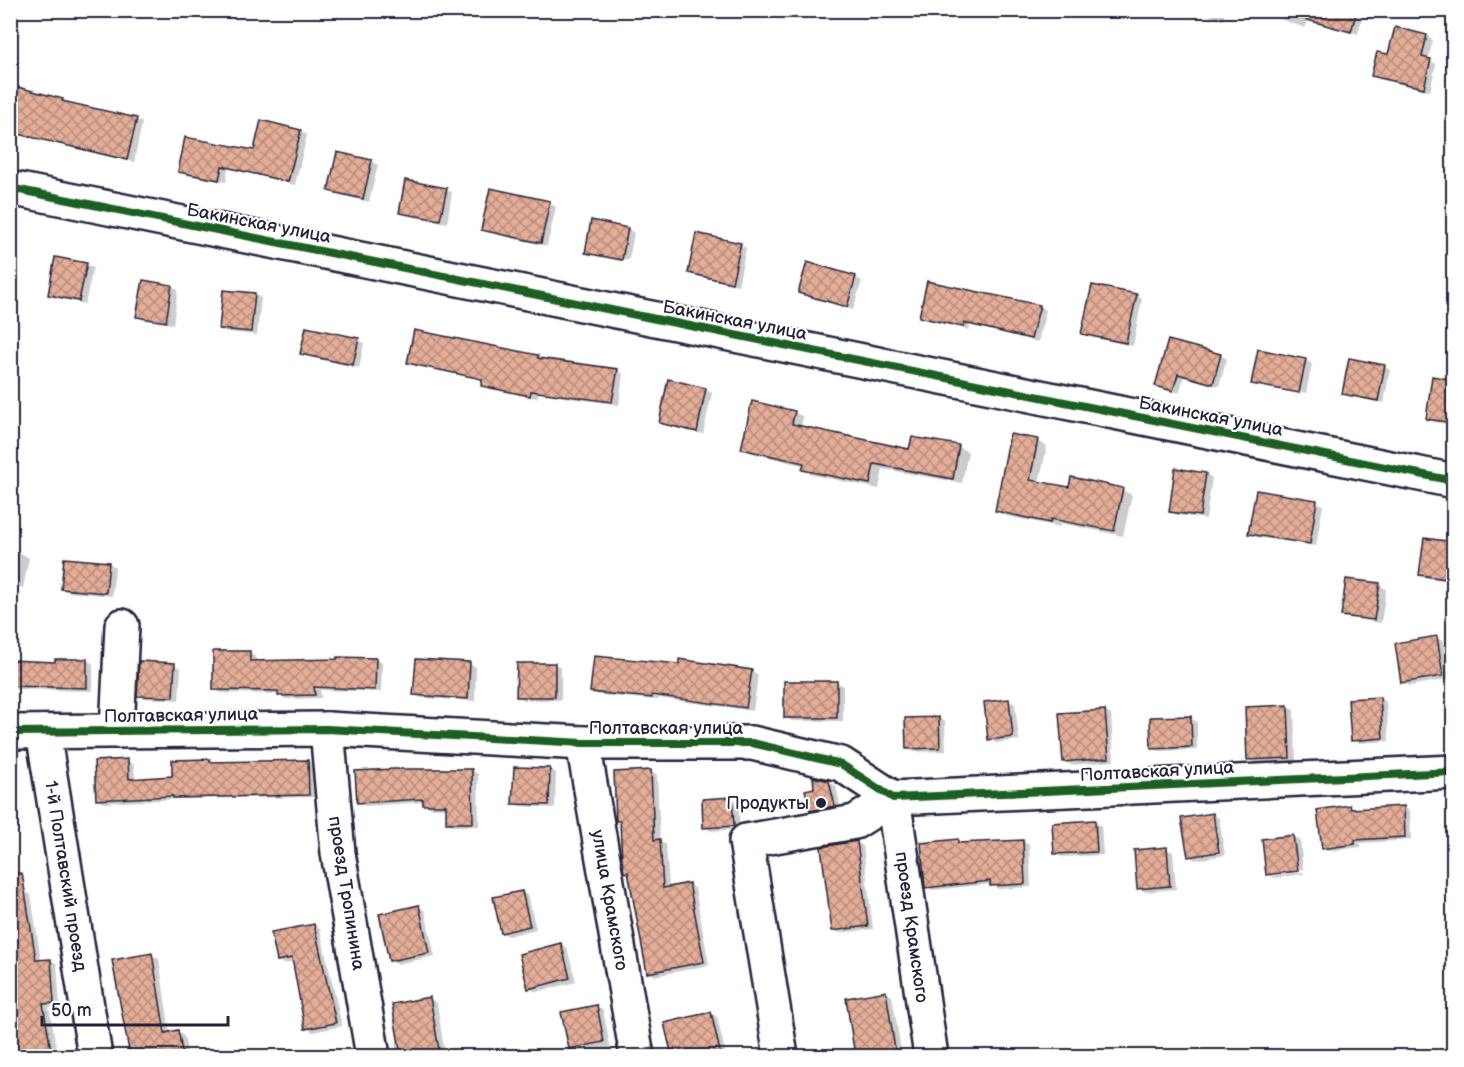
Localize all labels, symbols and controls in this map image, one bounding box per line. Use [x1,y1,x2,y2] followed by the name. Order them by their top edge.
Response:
[185,199,333,248] street label: Бакинская улица
[661,296,809,345] street label: Бакинская улица
[1137,392,1285,441] street label: Бакинская улица
[104,704,259,727] street label: Полтавская улица
[589,718,744,739] street label: Полтавская улица
[1079,757,1235,786] street label: Полтавская улица
[40,779,91,973] street label: 1-й Полтавский проезд
[726,793,809,814] place label: Продукты
[814,796,828,810] marker: Продукты
[324,814,369,972] street label: проезд Тропинина
[587,828,632,972] street label: улица Крамского
[891,850,932,1004] street label: проезд Крамского
[42,989,228,1027] scale bar
[51,1000,92,1021] text: 50 m

